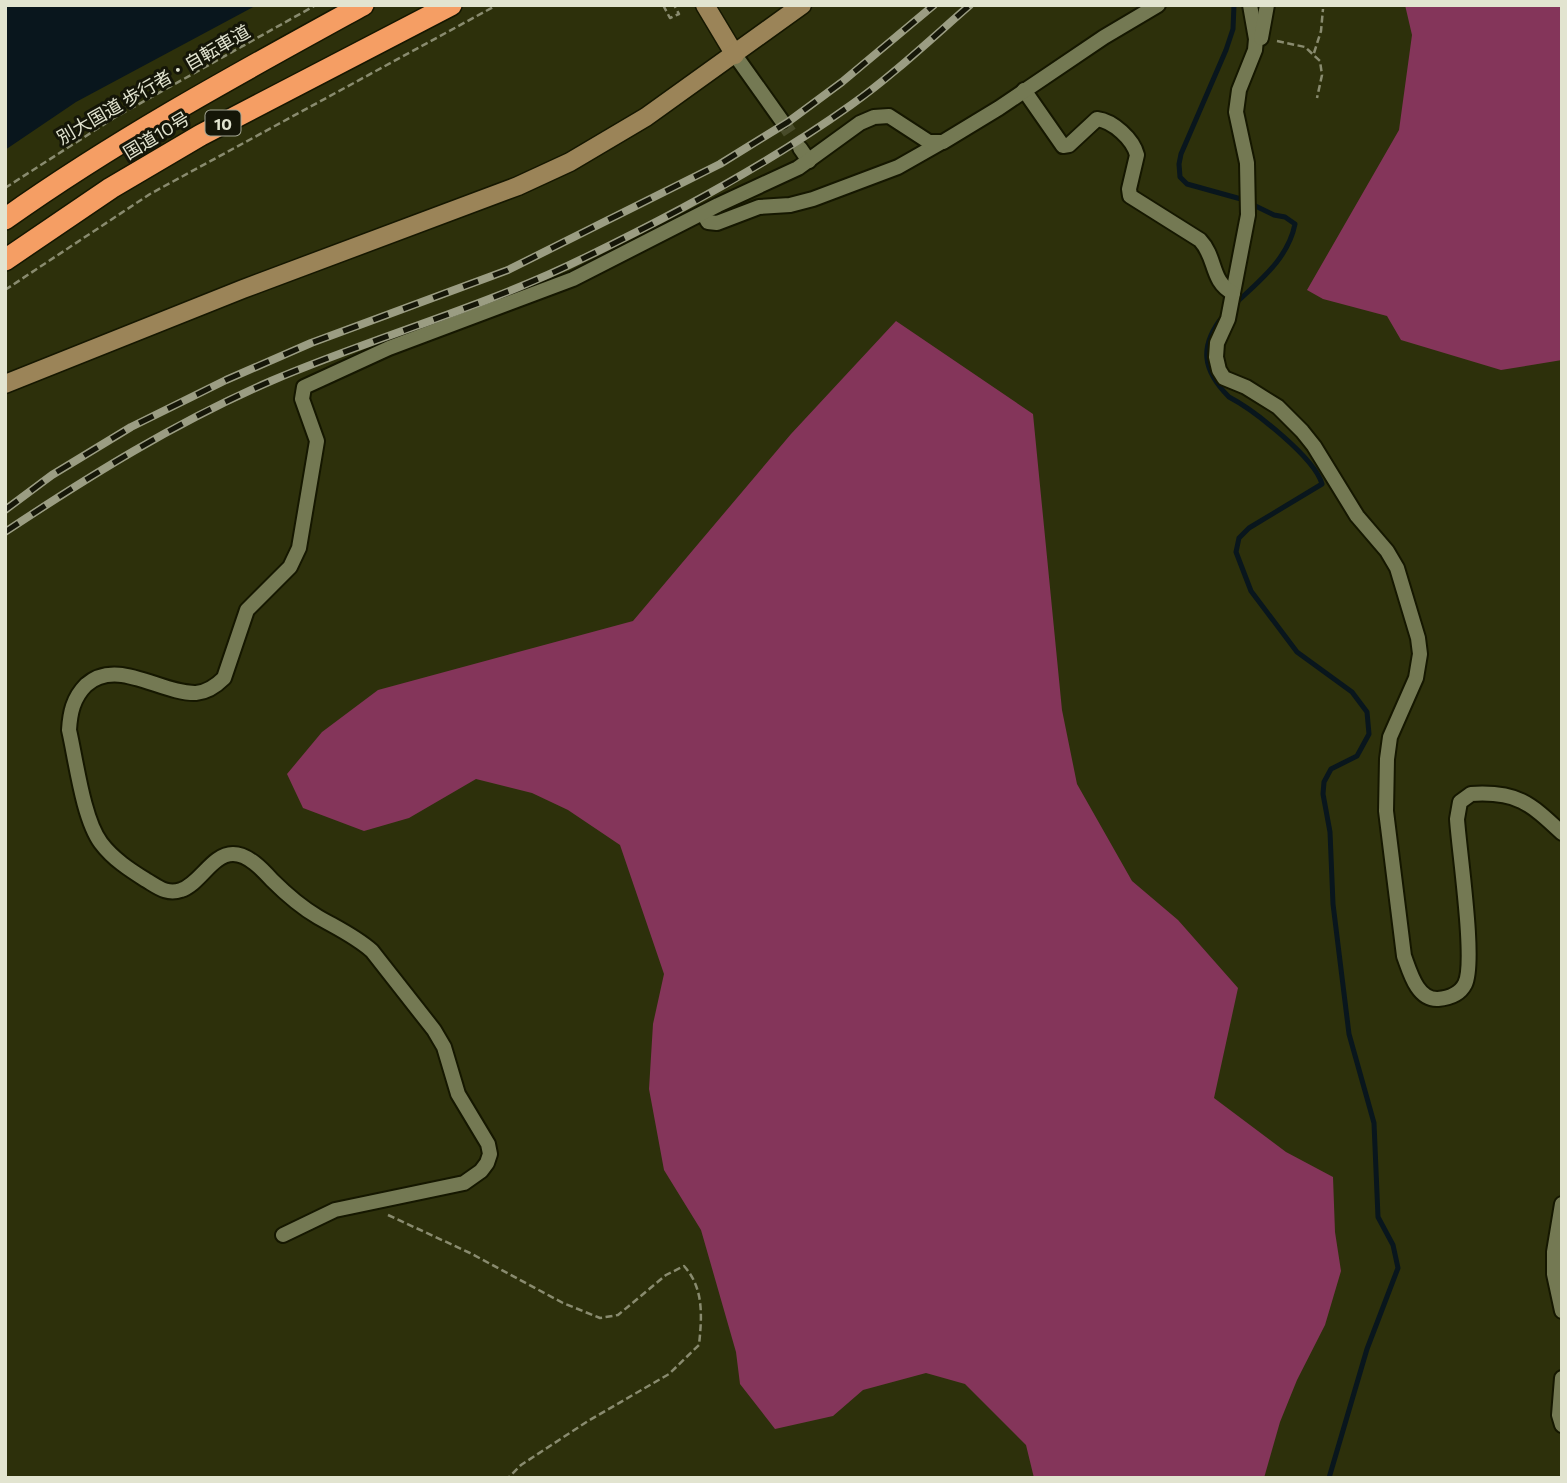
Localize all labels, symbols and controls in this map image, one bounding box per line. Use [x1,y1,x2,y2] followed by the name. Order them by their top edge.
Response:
[52,20,254,148] street label: 別大国道 歩行者・自転車道
[119,107,193,163] street label: 国道10号
[206,111,241,136] road number: 10

